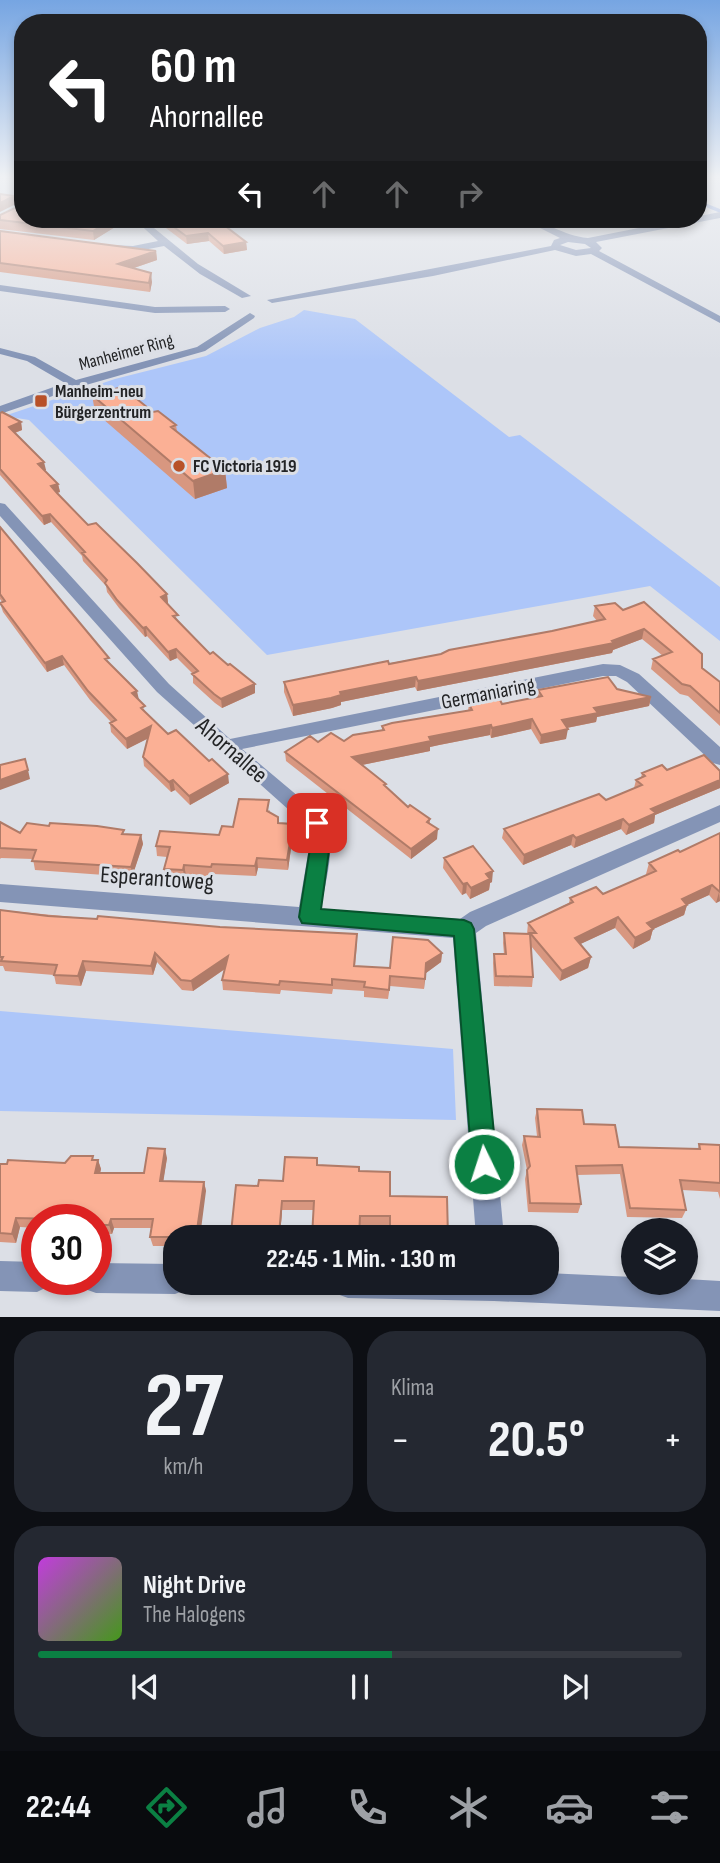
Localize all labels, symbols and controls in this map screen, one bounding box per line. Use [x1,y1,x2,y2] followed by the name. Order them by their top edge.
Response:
[150,38,237,97] text: 60 m
[35,42,126,133] icon: left
[150,98,264,137] text: Ahornallee
[232,175,270,213] icon: left
[305,175,343,213] icon: ahead
[378,175,416,213] icon: ahead
[451,175,489,213] icon: right
[77,330,176,375] street label: Manheimer Ring
[55,381,151,423] place label: Manheim-neu Bürgerzentrum
[33,393,49,409] marker: Manheim-neu Bürgerzentrum
[193,456,297,477] place label: FC Victoria 1919
[171,458,187,474] marker: FC Victoria 1919
[439,672,537,715] street label: Germaniaring
[189,711,273,789] street label: Ahornallee
[287,793,347,853] pin
[298,804,336,842] icon: arrive
[99,860,215,897] street label: Esperantoweg
[447,1127,521,1201] position arrow
[21,1204,112,1295] speed limit sign: 30
[621,1218,698,1295] map controls
[621,1218,698,1295] button: layers
[266,1244,456,1275] text: 22:45 · 1 Min. · 130 m
[144,1353,223,1462] text: 27
[391,1374,434,1402] text: Klima
[488,1409,585,1472] text: 20.5°
[391,1418,410,1463] text: −
[663,1418,682,1463] text: +
[164,1453,203,1481] text: km/h
[143,1570,246,1601] text: Night Drive
[143,1601,246,1629] text: The Halogens
[126,1668,164,1706] icon: previous
[341,1668,379,1706] icon: pause
[556,1668,594,1706] icon: next
[142,1783,191,1832] icon: directions
[243,1783,292,1832] icon: music
[343,1783,392,1832] icon: phone
[444,1783,493,1832] icon: climate
[545,1783,594,1832] icon: car
[645,1783,694,1832] icon: filters
[26,1788,91,1827] text: 22:44

